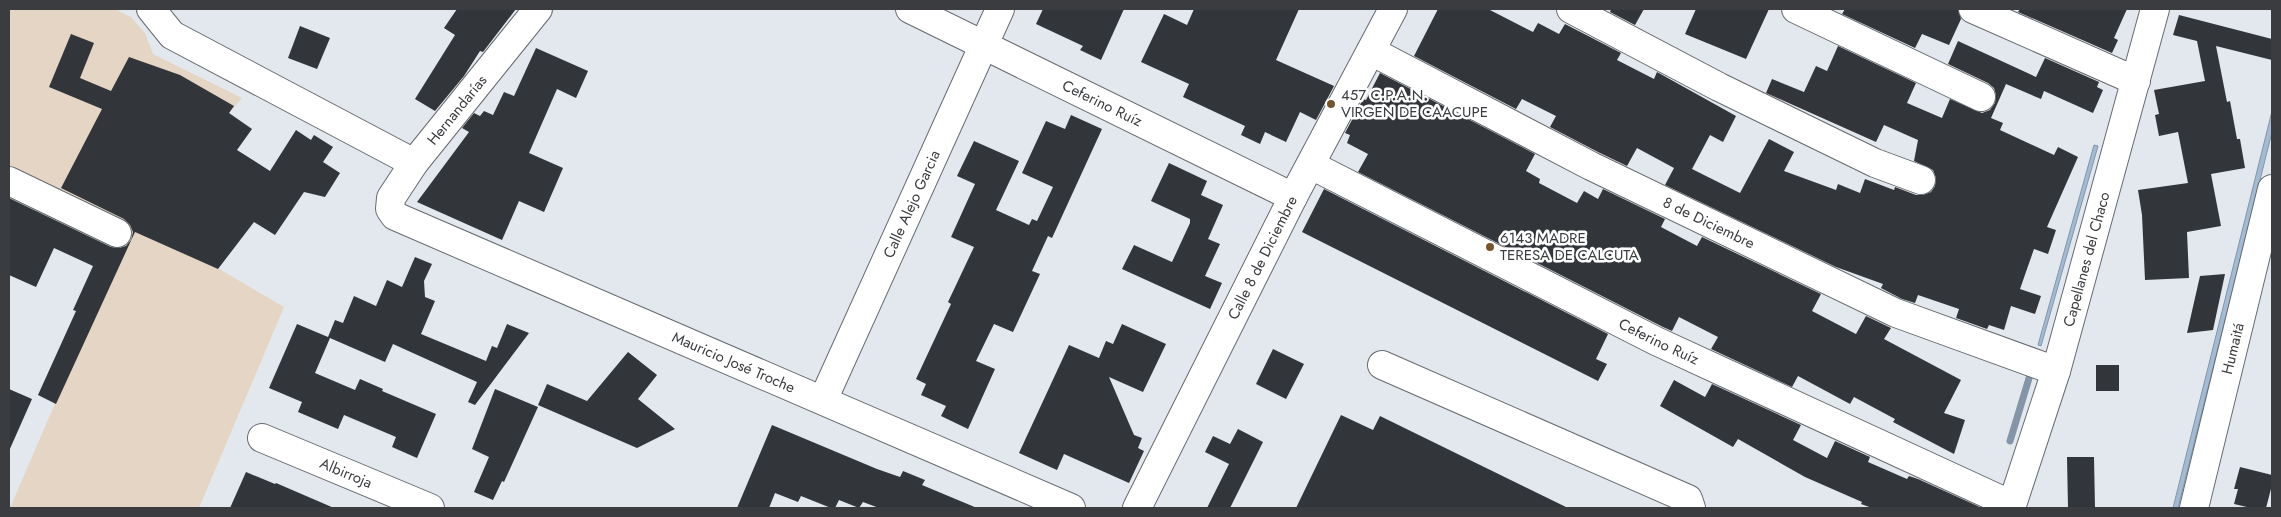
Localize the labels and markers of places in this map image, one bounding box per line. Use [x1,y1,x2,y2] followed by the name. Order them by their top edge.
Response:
[1341,84,1488,123] place label: 457 C.P.A.N. VIRGEN DE CAACUPE
[1325,98,1337,110] marker: 457 C.P.A.N. VIRGEN DE CAACUPE
[1500,227,1639,266] place label: 6143 MADRE TERESA DE CALCUTA
[1484,241,1496,253] marker: 6143 MADRE TERESA DE CALCUTA

